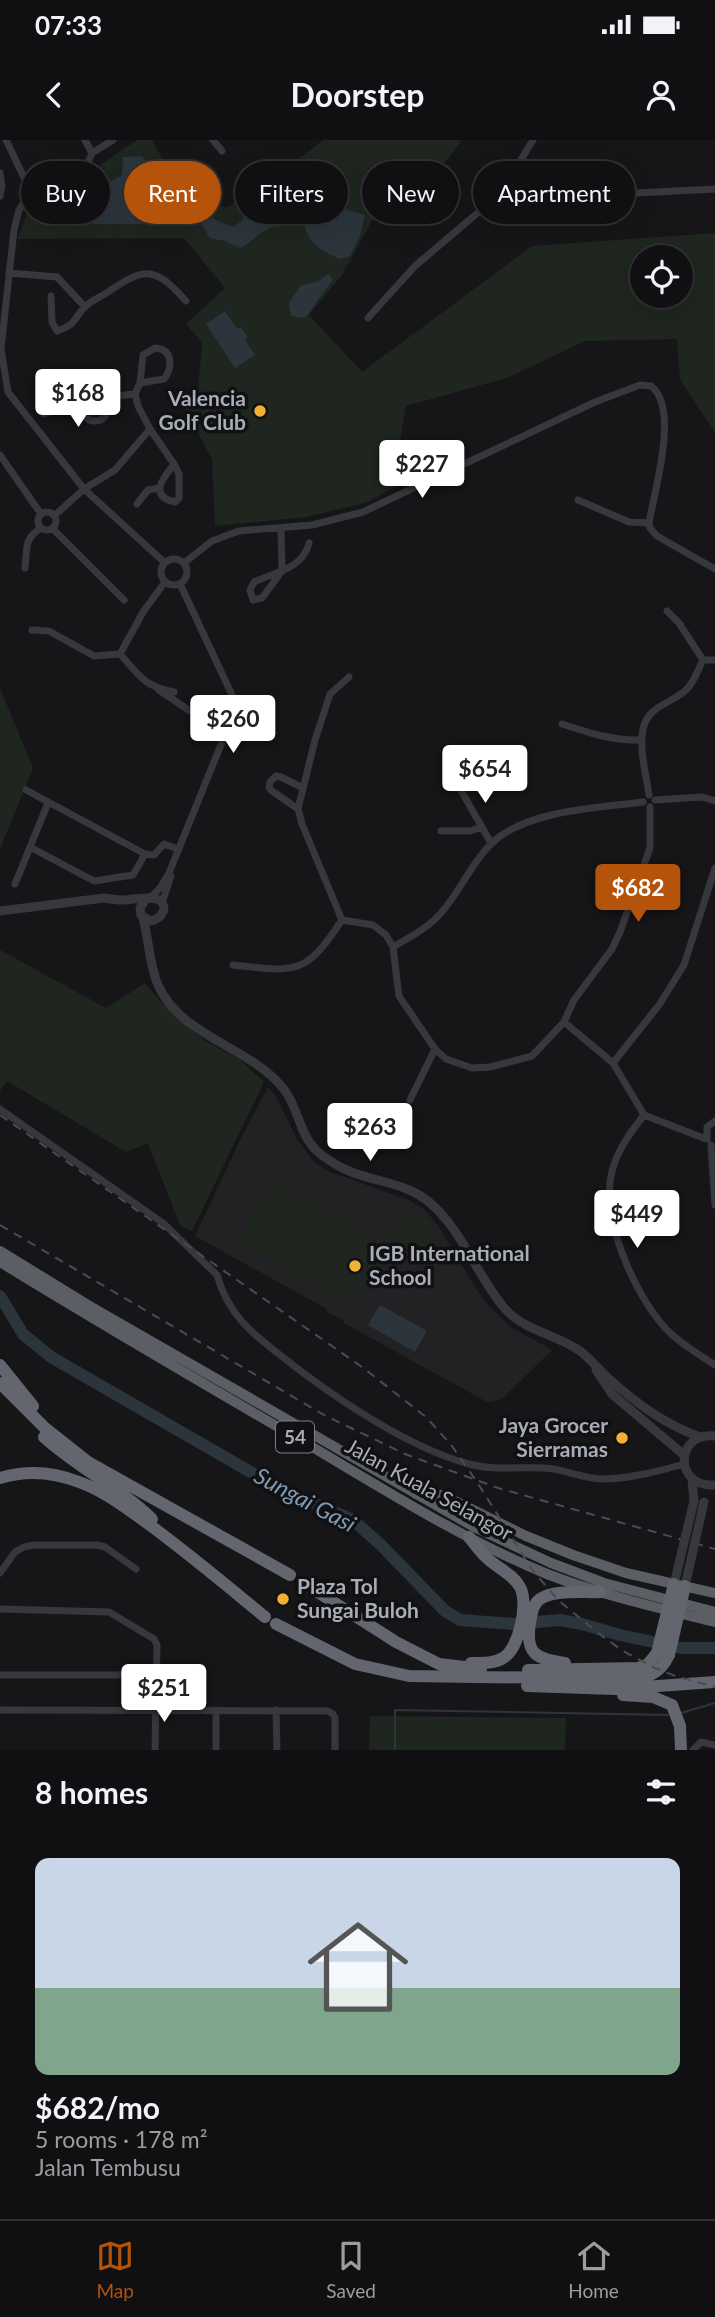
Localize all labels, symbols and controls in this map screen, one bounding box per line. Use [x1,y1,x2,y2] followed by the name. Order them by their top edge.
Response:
[35,9,102,41] text: 07:33
[291,75,424,114] text: Doorstep
[35,76,73,114] icon: back
[642,76,680,114] icon: person
[21,161,110,224] chip: Buy
[124,161,221,224] chip: Rent
[235,161,348,224] chip: Filters
[362,161,459,224] chip: New
[473,161,635,224] chip: Apartment
[630,245,693,308] map controls
[630,245,693,308] button: locate
[37,370,119,429] pin: $168
[51,378,105,406] text: $168
[158,385,246,434] place label: Valencia Golf Club
[252,403,268,419] marker: Valencia Golf Club
[381,440,463,500] pin: $227
[395,449,449,477] text: $227
[192,696,274,755] pin: $260
[206,704,260,732] text: $260
[444,746,526,805] pin: $654
[458,754,512,782] text: $654
[597,864,679,924] pin: $682
[611,873,665,901] text: $682
[329,1104,411,1163] pin: $263
[343,1112,397,1140] text: $263
[596,1190,678,1250] pin: $449
[610,1199,664,1227] text: $449
[369,1240,530,1289] place label: IGB International School
[347,1258,363,1274] marker: IGB International School
[499,1412,608,1461] place label: Jaya Grocer Sierramas
[276,1422,314,1452] road number: 54
[614,1430,630,1446] marker: Jaya Grocer Sierramas
[342,1432,518,1545] street label: Jalan Kuala Selangor
[250,1461,361,1537] water label: Sungai Gasi
[297,1573,419,1622] place label: Plaza Tol Sungai Buloh
[275,1591,291,1607] marker: Plaza Tol Sungai Buloh
[123,1664,205,1724] pin: $251
[137,1673,191,1701] text: $251
[642,1773,680,1811] icon: filters
[35,1774,148,1810] text: 8 homes
[295,1904,421,2030] icon: home
[35,2089,160,2125] text: $682/mo
[35,2125,207,2153] text: 5 rooms · 178 m²
[35,2153,181,2181] text: Jalan Tembusu
[96,2237,134,2302] tab: Map
[326,2237,376,2302] tab: Saved
[568,2237,619,2302] tab: Home

